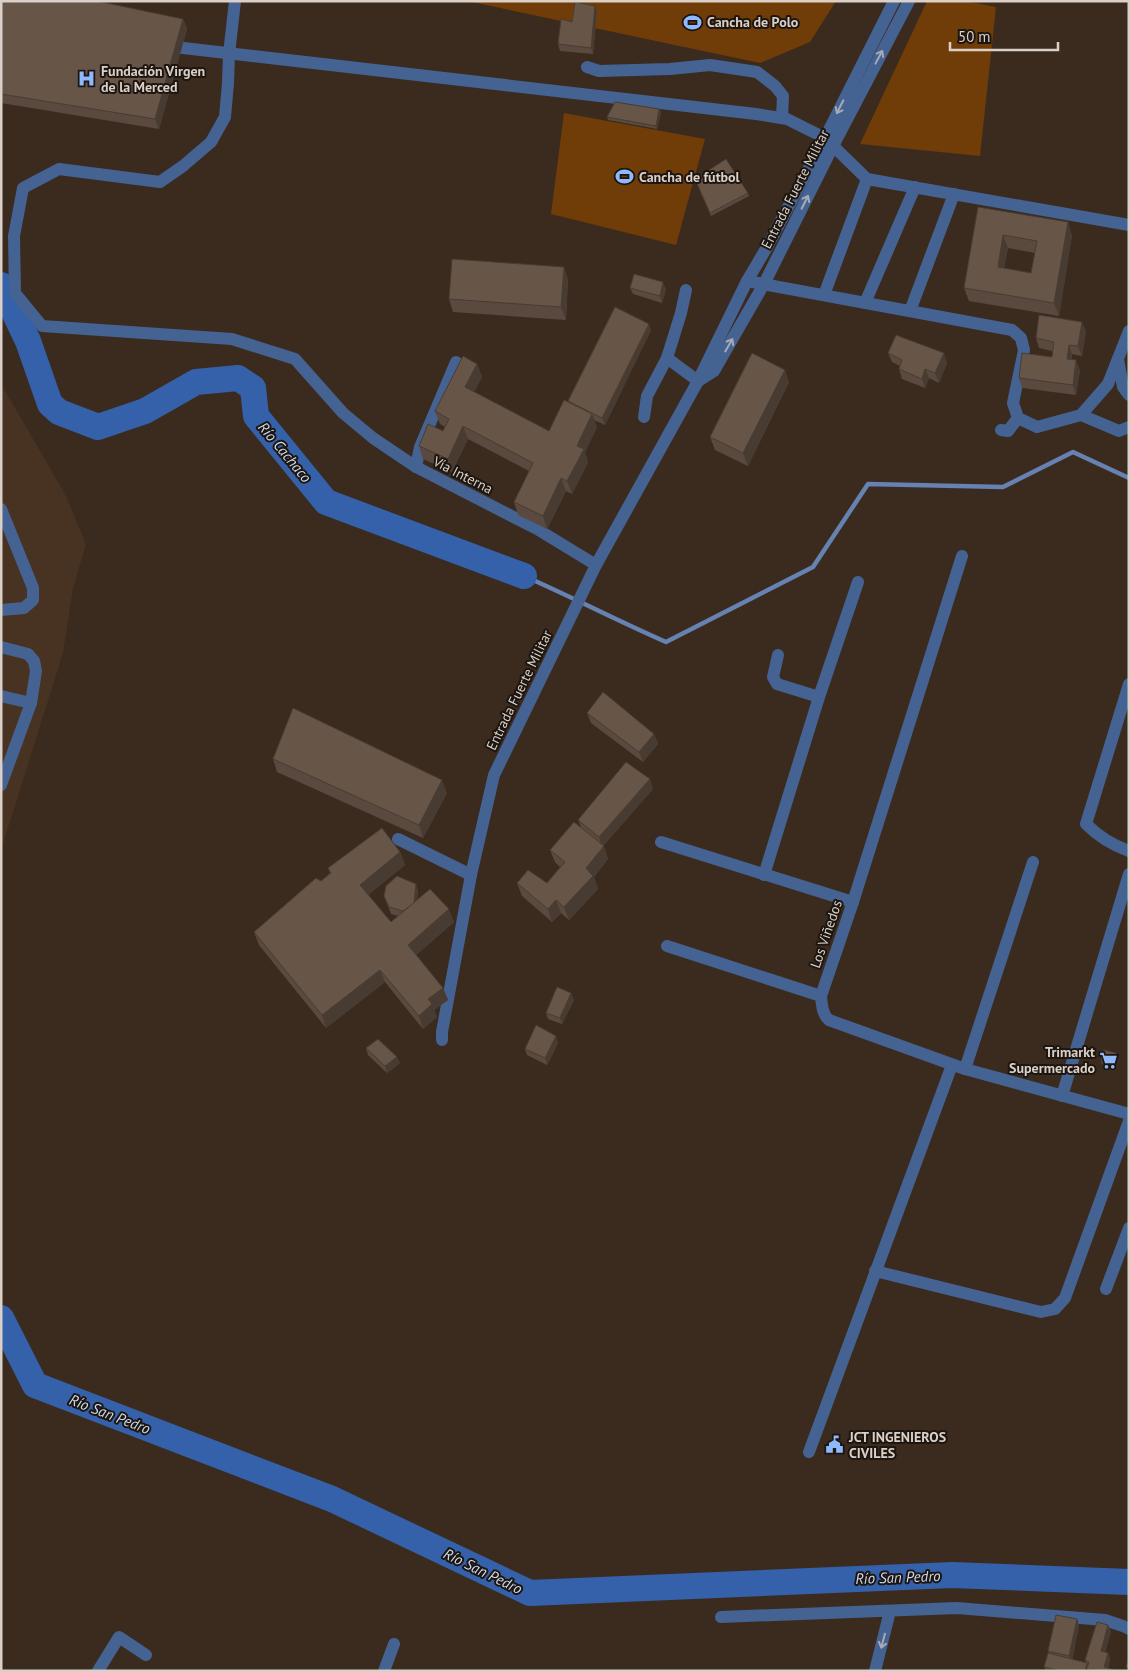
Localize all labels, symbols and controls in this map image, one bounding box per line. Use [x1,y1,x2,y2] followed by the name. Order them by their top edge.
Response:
[683,12,703,32] sports icon: Cancha de Polo
[707,13,799,31] place label: Cancha de Polo
[950,20,1058,52] scale bar
[958,27,991,46] text: 50 m
[875,50,885,65] one-way arrow
[101,62,205,96] place label: Fundación Virgen de la Merced
[77,69,97,89] hospital icon: Fundación Virgen de la Merced
[835,100,845,115] one-way arrow
[757,126,833,252] street label: Entrada Fuerte Militar
[615,167,635,187] sports icon: Cancha de fútbol
[639,168,741,186] place label: Cancha de fútbol
[800,194,810,209] one-way arrow
[724,338,734,352] one-way arrow
[254,418,316,486] water label: Río Cachaco
[429,452,496,498] street label: Vía Interna
[482,627,556,753] street label: Entrada Fuerte Militar
[806,898,846,970] street label: Los Viñedos
[1009,1043,1095,1077] place label: Trimarkt Supermercado
[1099,1050,1119,1070] supermarket icon: Trimarkt Supermercado
[67,1390,153,1438] water label: Río San Pedro
[848,1428,946,1462] place label: JCT INGENIEROS CIVILES
[825,1435,845,1455] public building icon: JCT INGENIEROS CIVILES
[441,1544,525,1598] water label: Río San Pedro
[855,1566,941,1588] water label: Río San Pedro
[878,1632,887,1648] one-way arrow

